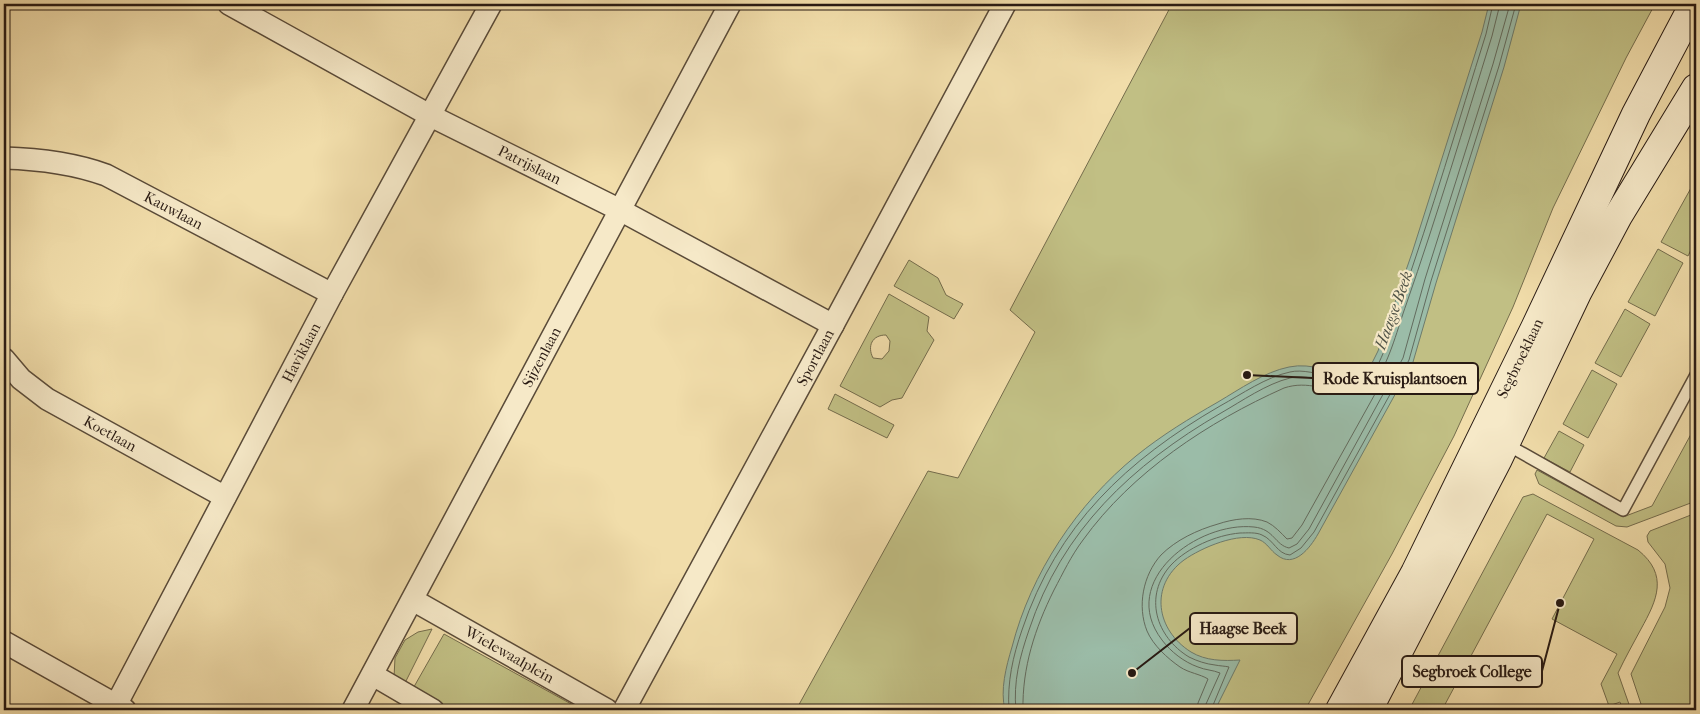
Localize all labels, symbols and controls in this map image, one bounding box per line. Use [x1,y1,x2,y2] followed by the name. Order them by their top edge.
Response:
[495,142,564,188] street label: Patrijslaan
[141,188,206,234] street label: Kauwlaan
[1370,268,1416,353] water label: Haagse Beek
[1493,315,1547,401] street label: Segbroeklaan
[278,319,324,386] street label: Haviklaan
[518,324,565,390] street label: Sijzenlaan
[793,326,838,389] street label: Sportlaan
[1313,363,1478,394] callout: Rode Kruisplantsoen
[1323,369,1468,389] text: Rode Kruisplantsoen
[80,412,140,456] street label: Koetlaan
[1190,613,1297,644] callout: Haagse Beek
[1199,619,1288,639] text: Haagse Beek
[461,622,557,687] street label: Wielewaalplein
[1402,656,1542,687] callout: Segbroek College
[1412,662,1532,682] text: Segbroek College

